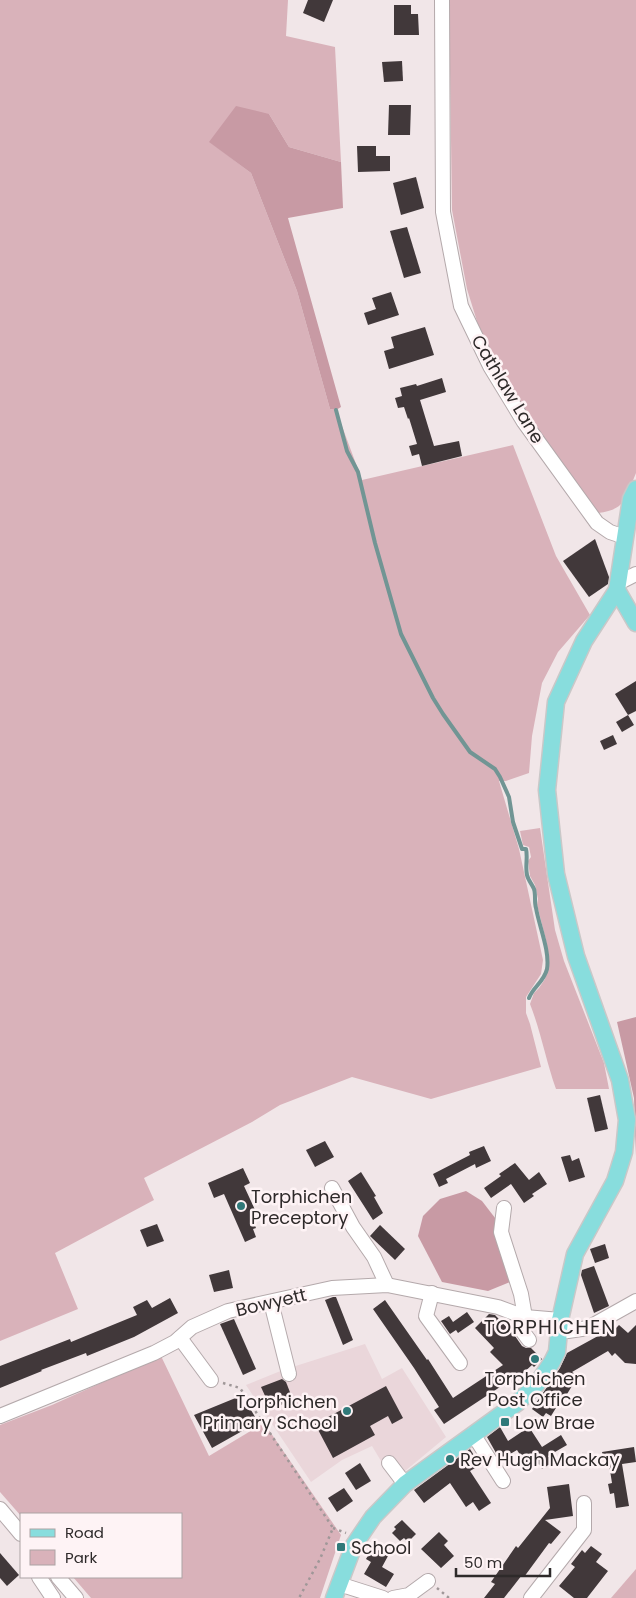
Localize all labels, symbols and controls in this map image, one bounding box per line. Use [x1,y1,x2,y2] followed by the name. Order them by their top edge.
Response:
[466,330,550,448] street label: Cathlaw Lane
[251,1184,352,1230] place label: Torphichen Preceptory
[235,1200,247,1212] marker: Torphichen Preceptory
[233,1282,309,1322] street label: Bowyett
[484,1313,616,1341] district label: TORPHICHEN
[529,1353,541,1365] marker: Torphichen Post Office
[484,1366,586,1412] place label: Torphichen Post Office
[203,1389,337,1435] place label: Torphichen Primary School
[341,1405,353,1417] marker: Torphichen Primary School
[515,1410,595,1435] place label: Low Brae
[499,1416,511,1428] marker: Low Brae
[460,1447,620,1472] place label: Rev Hugh Mackay
[444,1453,456,1465] marker: Rev Hugh Mackay
[20,1513,182,1578] legend
[65,1522,104,1543] text: Road
[351,1535,411,1560] place label: School
[335,1541,347,1553] marker: School
[456,1546,550,1578] scale bar
[65,1547,97,1568] text: Park
[464,1552,502,1573] text: 50 m

